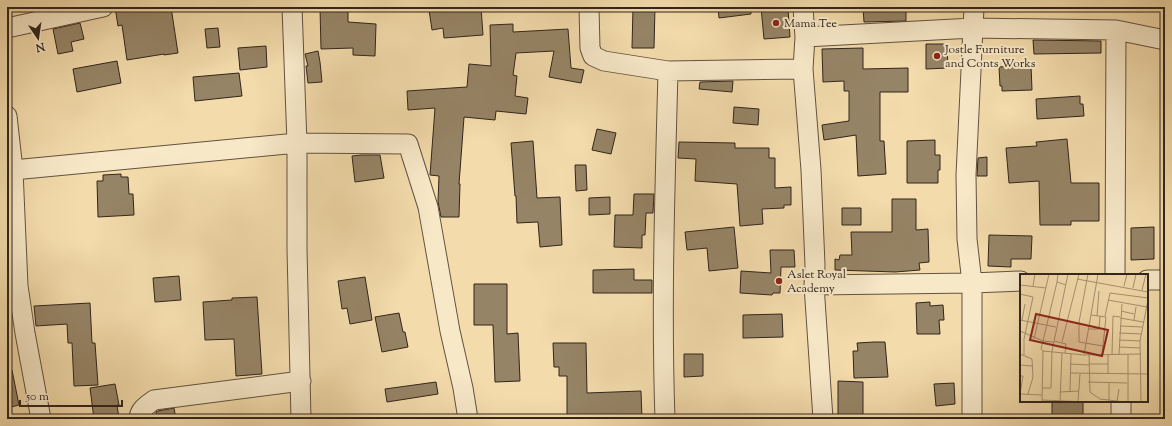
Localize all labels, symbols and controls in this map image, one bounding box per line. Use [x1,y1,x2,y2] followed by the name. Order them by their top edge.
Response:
[784,15,838,33] place label: Mama Tee
[18,18,58,58] north arrow
[771,18,781,28] marker: Mama Tee
[34,38,47,56] text: N
[944,41,1036,73] place label: Jostle Furniture and Conts Works
[932,51,942,61] marker: Jostle Furniture and Conts Works
[787,266,847,298] place label: Aslet Royal Academy
[1020,274,1148,402] inset map
[774,276,784,286] marker: Aslet Royal Academy
[20,382,122,408] scale bar
[25,388,49,406] text: 50 m

